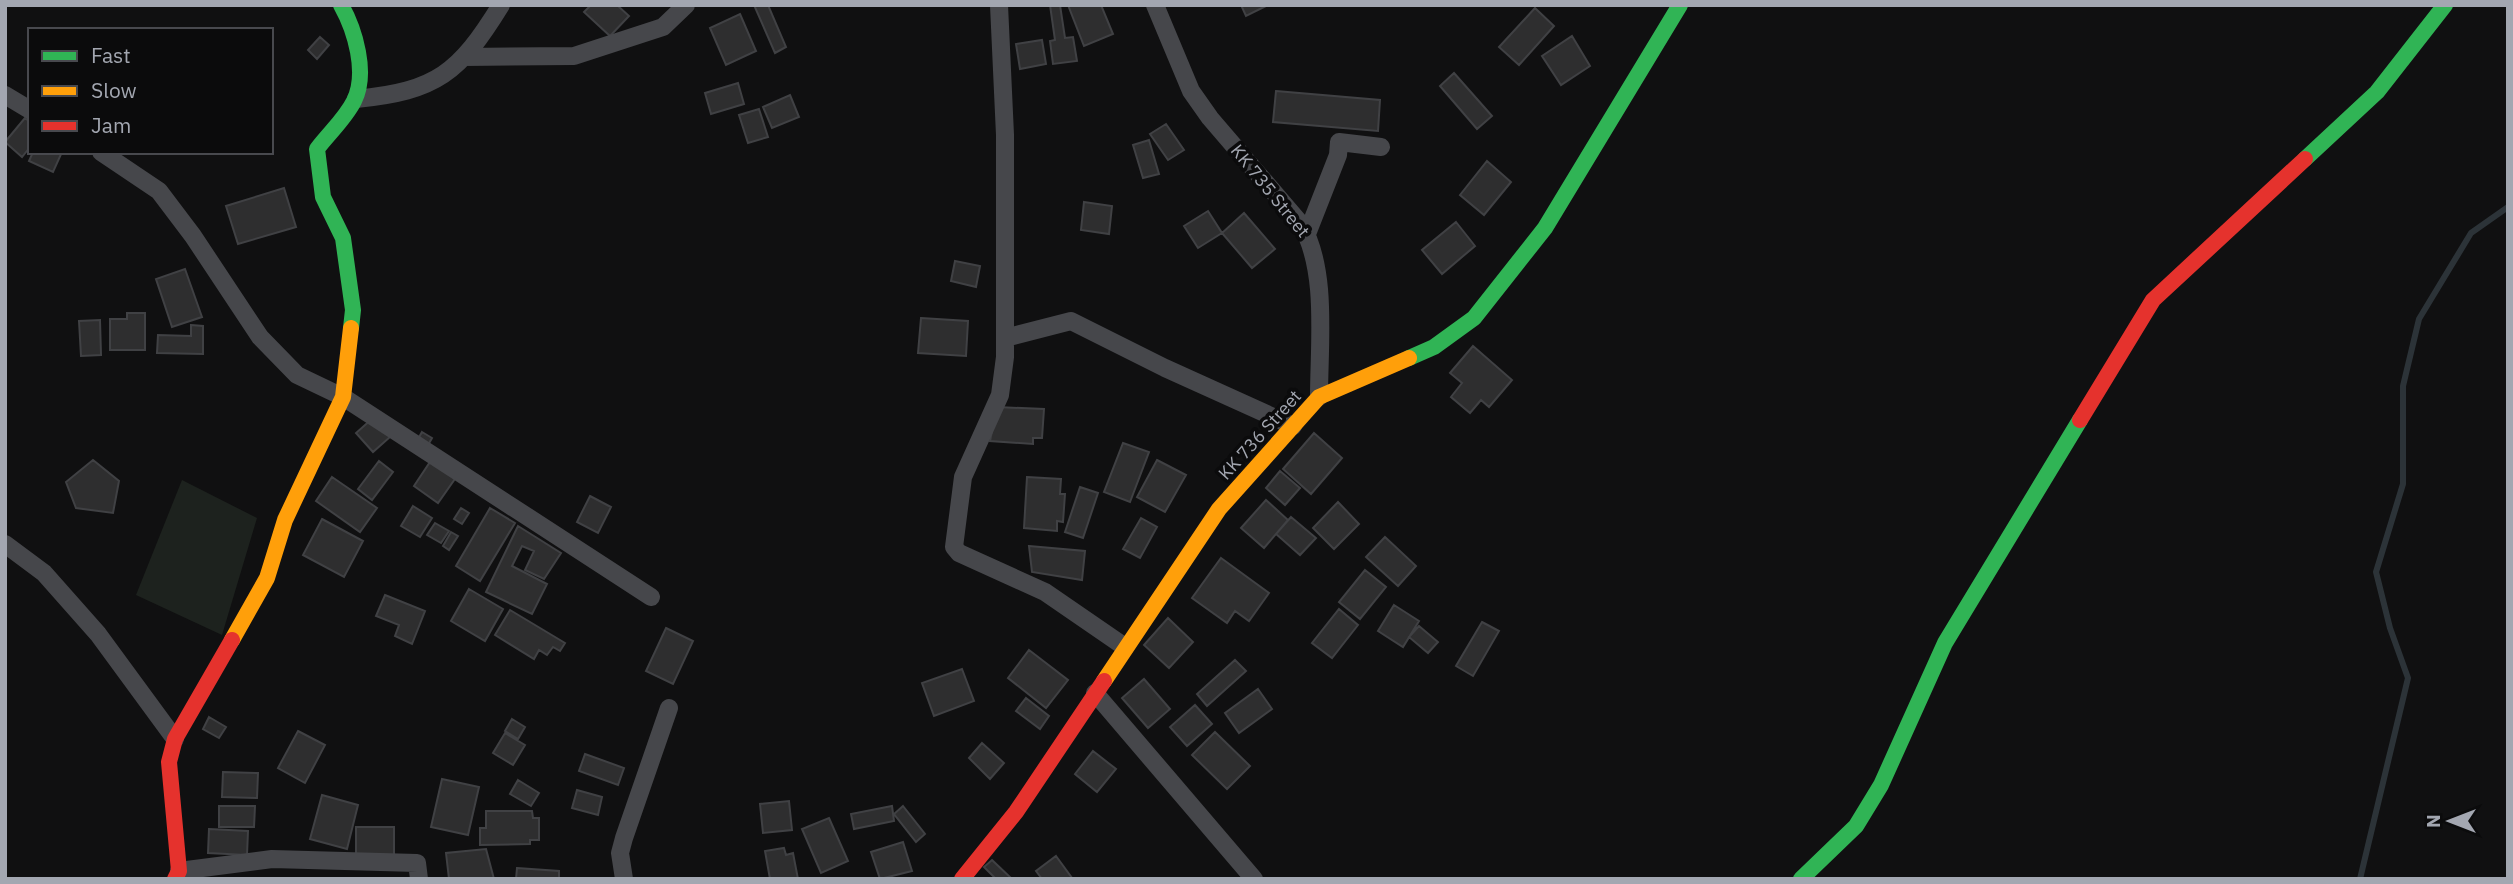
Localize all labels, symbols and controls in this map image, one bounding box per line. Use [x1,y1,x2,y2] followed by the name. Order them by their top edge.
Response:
[28,28,273,154] legend
[91,41,131,69] text: Fast
[91,76,137,104] text: Slow
[91,111,131,139] text: Jam
[1226,140,1315,242] street label: KK 735 Street
[1213,385,1306,484] street label: KK 736 Street
[2415,786,2485,856] north arrow
[2421,814,2445,828] text: N

